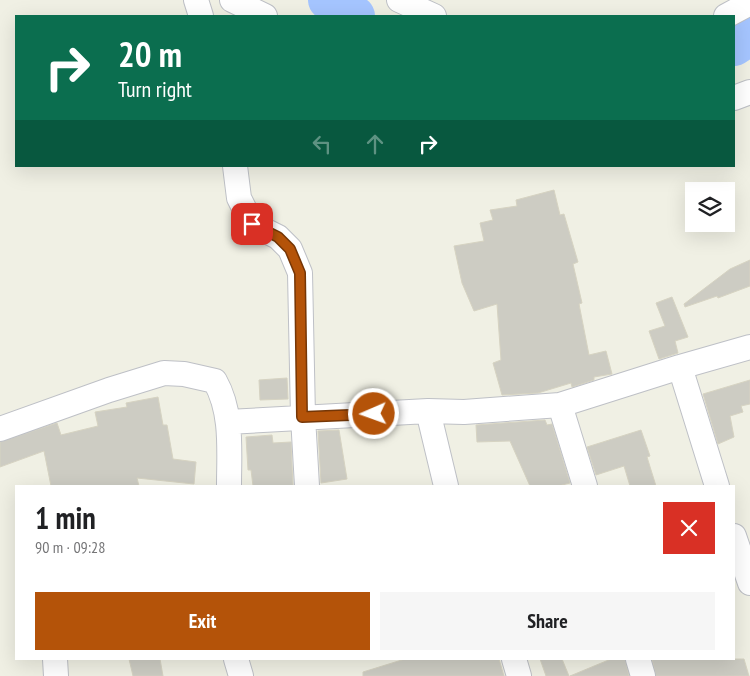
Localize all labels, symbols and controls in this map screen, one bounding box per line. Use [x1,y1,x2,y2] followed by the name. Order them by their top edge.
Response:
[118,31,182,77] text: 20 m
[35,35,100,100] icon: right
[118,75,192,103] text: Turn right
[308,130,336,158] icon: left
[361,130,389,158] icon: ahead
[414,130,442,158] icon: right
[685,182,735,232] map controls
[685,182,735,232] button: layers
[231,203,273,245] pin
[238,210,266,238] icon: arrive
[347,387,399,439] position arrow
[35,498,96,537] text: 1 min
[663,502,715,554] button: close
[35,537,106,557] text: 90 m · 09:28
[35,592,370,650] button: Exit
[380,592,715,650] button: Share

